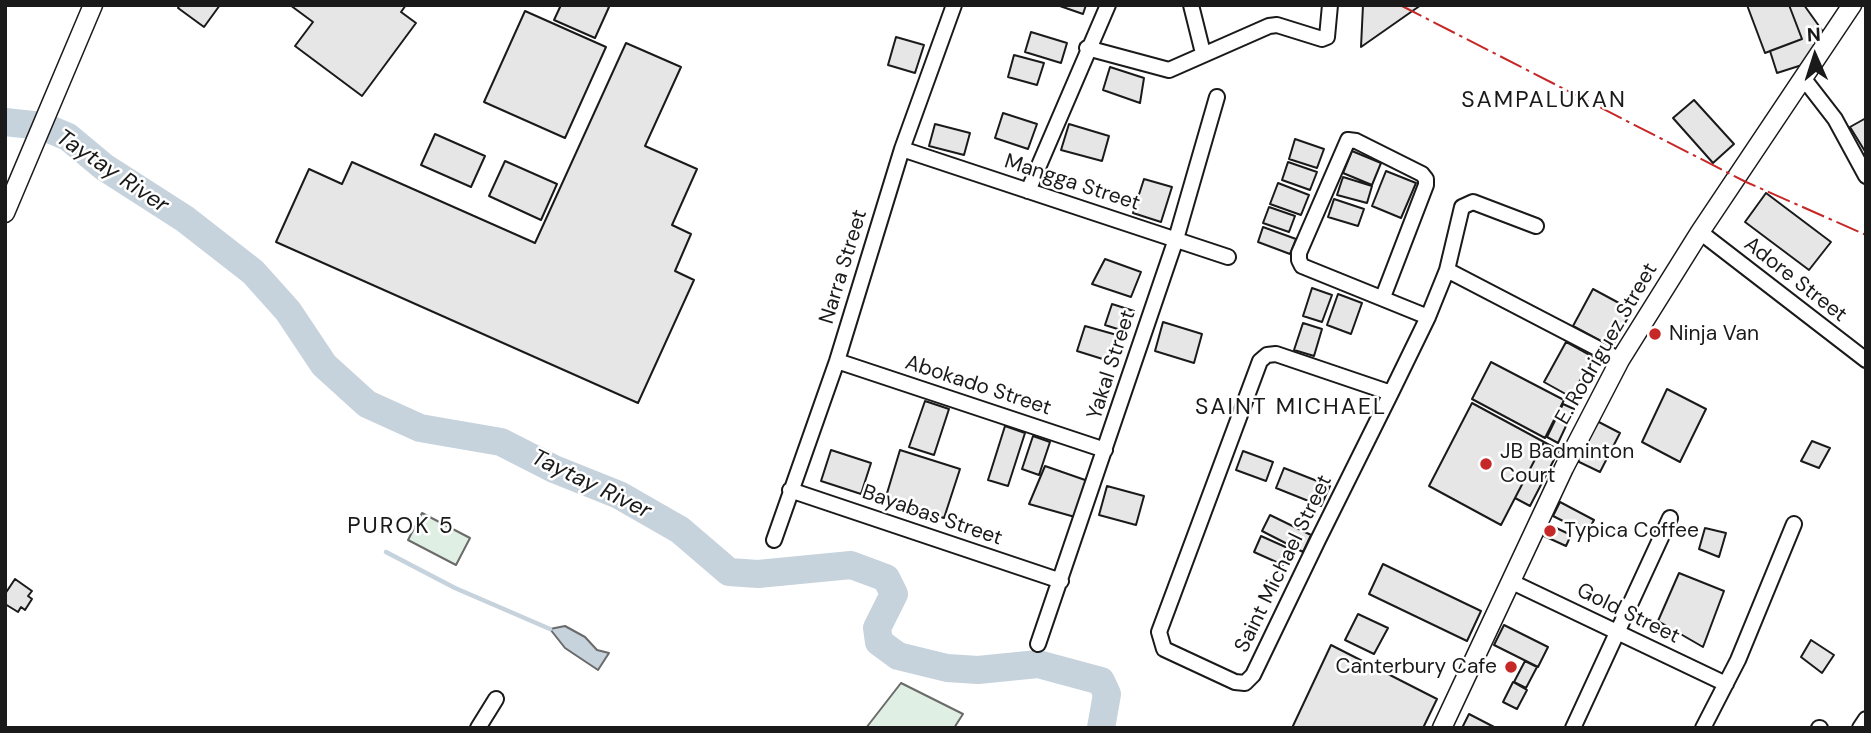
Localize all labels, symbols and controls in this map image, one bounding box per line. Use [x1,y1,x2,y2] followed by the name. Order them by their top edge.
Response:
[1780,21,1850,91] north arrow
[1806,22,1821,47] text: N
[1462,87,1626,115] district label: SAMPALUKAN
[51,124,173,220] water label: Taytay River
[1001,149,1143,217] street label: Mangga Street
[815,207,873,327] street label: Narra Street
[1739,232,1851,328] street label: Adore Street
[1551,259,1663,429] street label: E. Rodriguez Street
[1082,307,1142,423] street label: Yakal Street
[1669,321,1759,347] place label: Ninja Van
[1647,326,1663,342] marker: Ninja Van
[902,351,1054,421] street label: Abokado Street
[1197,394,1385,422] district label: SAINT MICHAEL
[1500,439,1634,489] place label: JB Badminton Court
[527,444,655,526] water label: Taytay River
[1478,456,1494,472] marker: JB Badminton Court
[1230,471,1338,657] street label: Saint Michael Street
[859,480,1005,552] street label: Bayabas Street
[348,513,454,541] district label: PUROK 5
[1564,518,1699,544] place label: Typica Coffee
[1542,523,1558,539] marker: Typica Coffee
[1572,578,1684,650] street label: Gold Street
[1335,654,1497,680] place label: Canterbury Cafe
[1503,659,1519,675] marker: Canterbury Cafe

